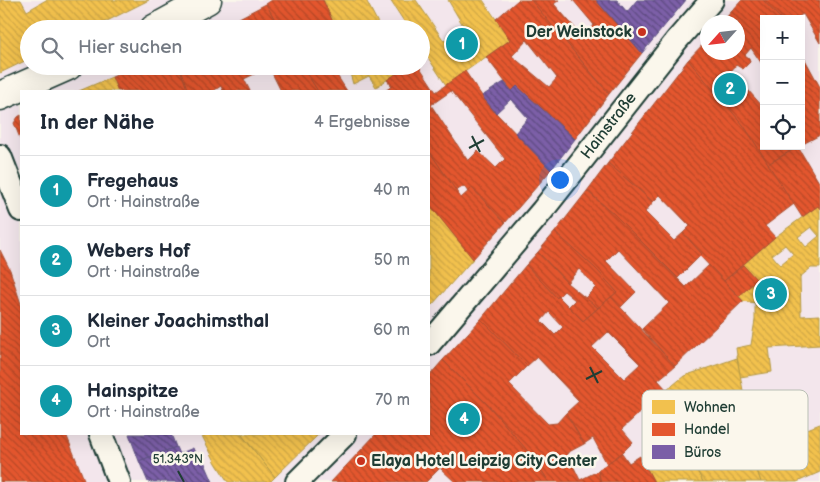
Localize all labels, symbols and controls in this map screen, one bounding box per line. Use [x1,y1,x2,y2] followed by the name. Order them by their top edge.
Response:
[700,15,745,60] north arrow
[760,15,805,150] map controls
[760,15,805,60] button: +
[20,20,430,75] search box
[526,23,633,42] place label: Der Weinstock
[446,25,478,63] pin: 1
[636,26,648,38] marker: Der Weinstock
[38,34,66,62] icon: search
[78,36,182,59] text: Hier suchen
[760,60,805,105] button: −
[714,70,746,108] pin: 2
[577,89,641,163] street label: Hainstraße
[760,105,805,150] button: locate
[40,110,154,135] text: In der Nähe
[314,113,410,132] text: 4 Ergebnisse
[547,167,573,193] your location
[87,170,178,193] text: Fregehaus
[53,181,59,200] text: 1
[373,181,410,200] text: 40 m
[87,193,200,212] text: Ort · Hainstraße
[87,240,190,263] text: Webers Hof
[51,251,61,270] text: 2
[374,251,410,270] text: 50 m
[87,263,200,282] text: Ort · Hainstraße
[755,275,787,313] pin: 3
[87,310,269,333] text: Kleiner Joachimsthal
[51,321,61,340] text: 3
[373,321,410,340] text: 60 m
[87,333,110,352] text: Ort
[87,380,178,403] text: Hainspitze
[642,390,808,470] legend
[51,391,61,410] text: 4
[375,391,410,410] text: 70 m
[684,399,736,416] text: Wohnen
[448,400,480,438] pin: 4
[87,403,200,422] text: Ort · Hainstraße
[684,421,730,438] text: Handel
[684,444,721,461] text: Büros
[153,452,203,467] text: 51.343°N
[371,452,598,471] place label: Elaya Hotel Leipzig City Center
[355,455,367,467] marker: Elaya Hotel Leipzig City Center

